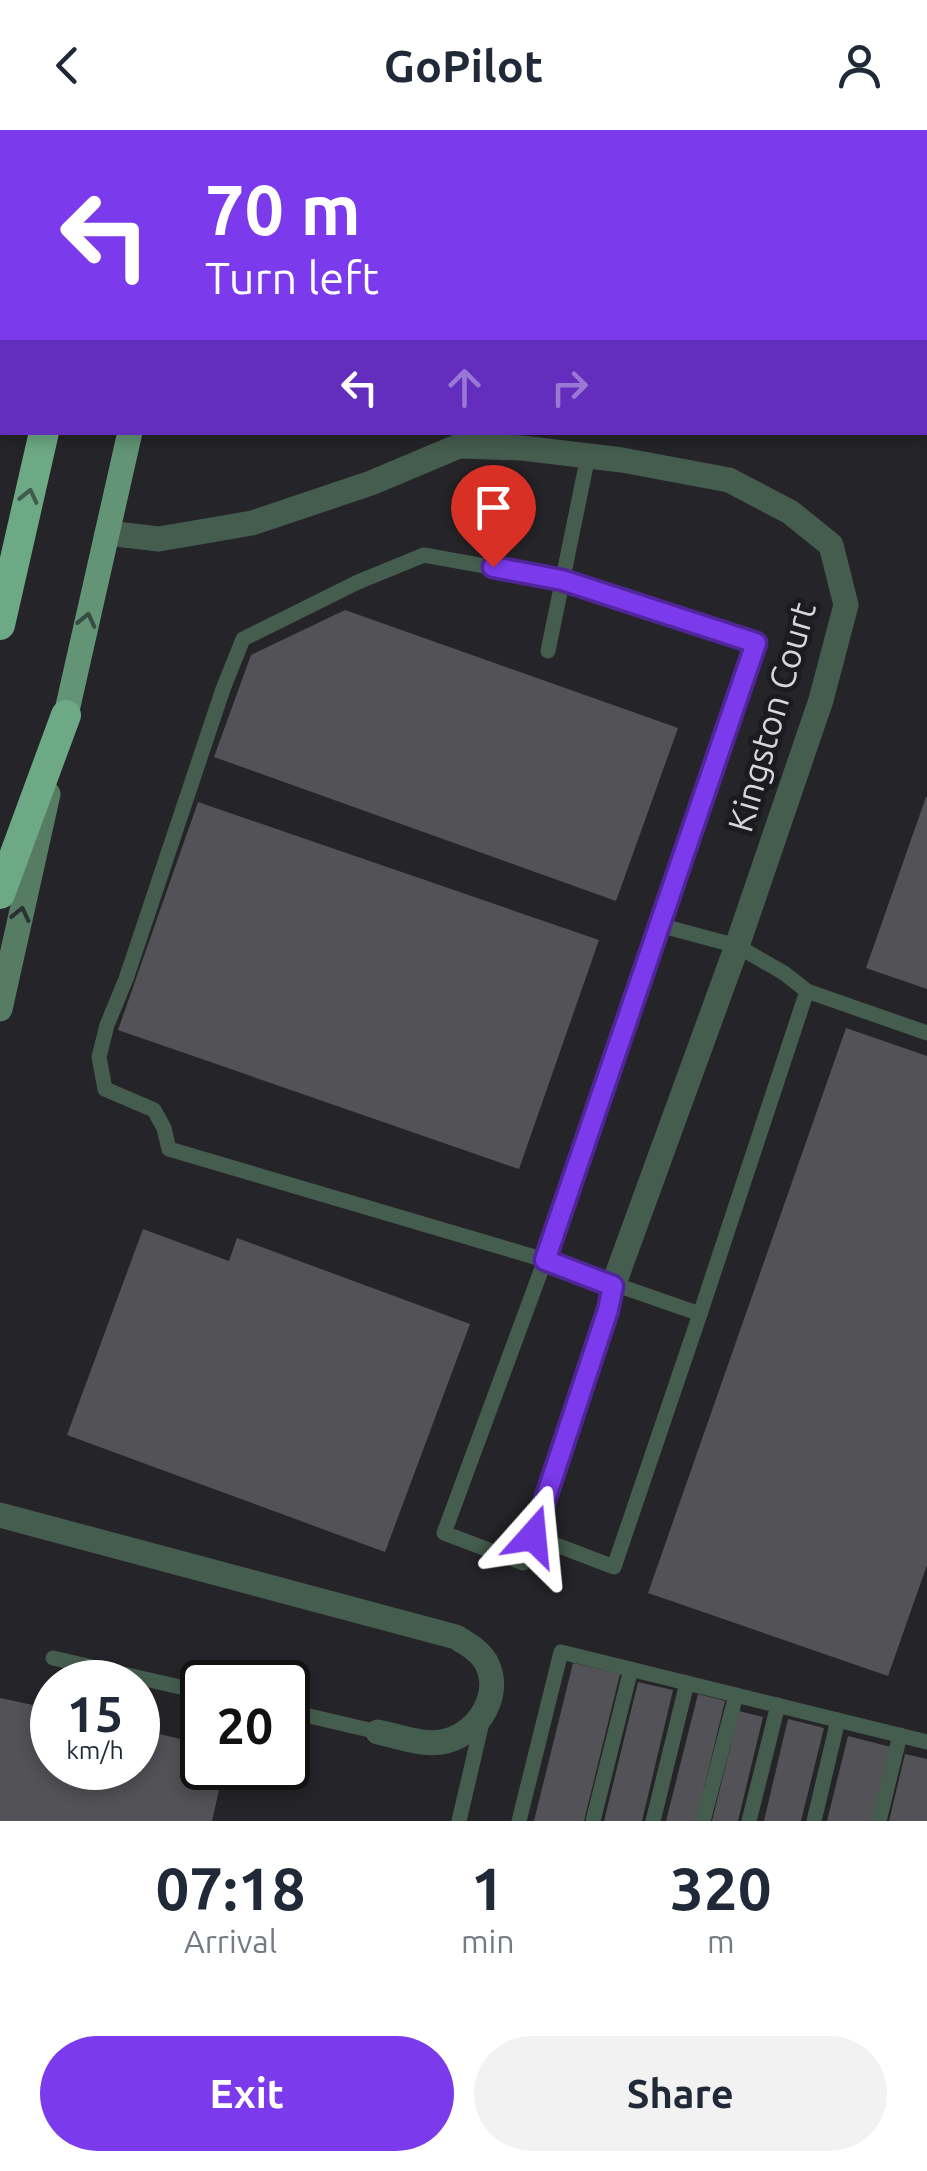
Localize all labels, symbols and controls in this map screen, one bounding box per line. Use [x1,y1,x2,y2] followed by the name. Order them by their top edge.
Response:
[40,38,95,93] icon: back
[832,38,887,93] icon: person
[384,40,543,91] text: GoPilot
[40,170,170,300] icon: left
[205,170,361,248] text: 70 m
[205,252,379,303] text: Turn left
[332,360,387,415] icon: left
[437,360,492,415] icon: ahead
[542,360,597,415] icon: right
[451,465,536,568] pin
[466,480,521,535] icon: arrive
[18,488,39,505] one-way arrow
[719,597,823,836] street label: Kingston Court
[76,612,97,629] one-way arrow
[10,906,31,923] one-way arrow
[481,1484,585,1588] position arrow
[180,1660,310,1790] speed limit sign: 20
[67,1685,123,1741] text: 15
[66,1736,124,1764] text: km/h
[155,1854,306,1921] text: 07:18
[471,1854,505,1921] text: 1
[670,1854,772,1921] text: 320
[184,1923,277,1959] text: Arrival
[461,1923,515,1959] text: min
[707,1923,735,1959] text: m
[40,2036,454,2151] button: Exit
[474,2036,887,2151] button: Share

